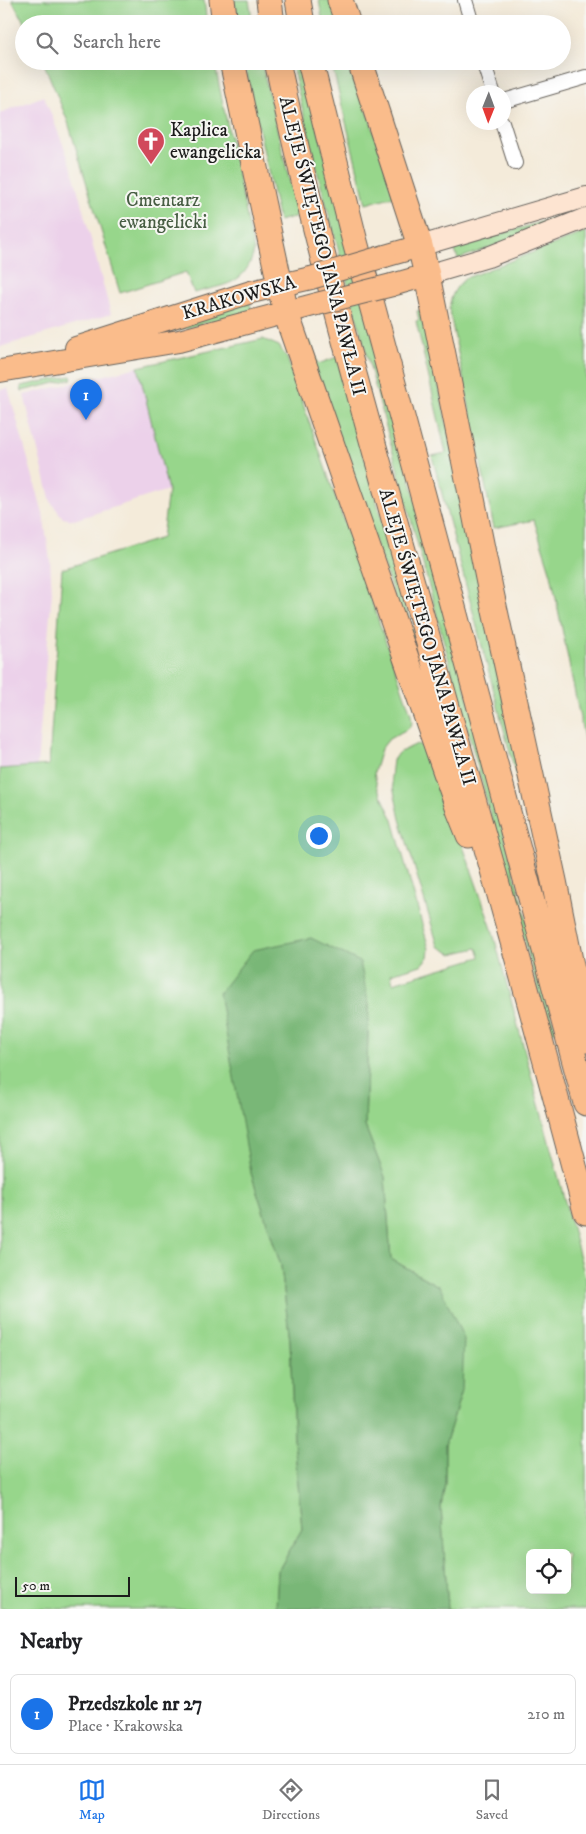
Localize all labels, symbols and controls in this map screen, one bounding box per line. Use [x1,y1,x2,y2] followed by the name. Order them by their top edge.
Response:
[15,15,571,70] search box
[33,29,61,57] icon: search
[73,31,161,54] text: Search here
[466,85,511,130] north arrow
[274,93,372,398] street label: ALEJE ŚWIĘTEGO JANA PAWŁA II
[170,119,261,164] place label: Kaplica ewangelicka
[136,126,166,165] church icon: Kaplica ewangelicka
[119,189,207,234] park label: Cmentarz ewangelicki
[180,271,299,325] street label: KRAKOWSKA
[70,379,102,420] pin: 1
[374,485,482,788] street label: ALEJE ŚWIĘTEGO JANA PAWŁA II
[306,823,332,849] your location
[526,1549,571,1594] map controls
[526,1549,571,1594] button: locate
[15,1574,130,1597] scale bar
[22,1577,50,1595] text: 50 m
[20,1629,82,1655] text: Nearby
[68,1693,202,1716] text: Przedszkole nr 27
[34,1704,40,1724] text: 1
[527,1704,565,1724] text: 210 m
[68,1716,183,1736] text: Place · Krakowska
[78,1776,106,1824] tab: Map
[262,1776,320,1824] tab: Directions
[476,1776,508,1824] tab: Saved

